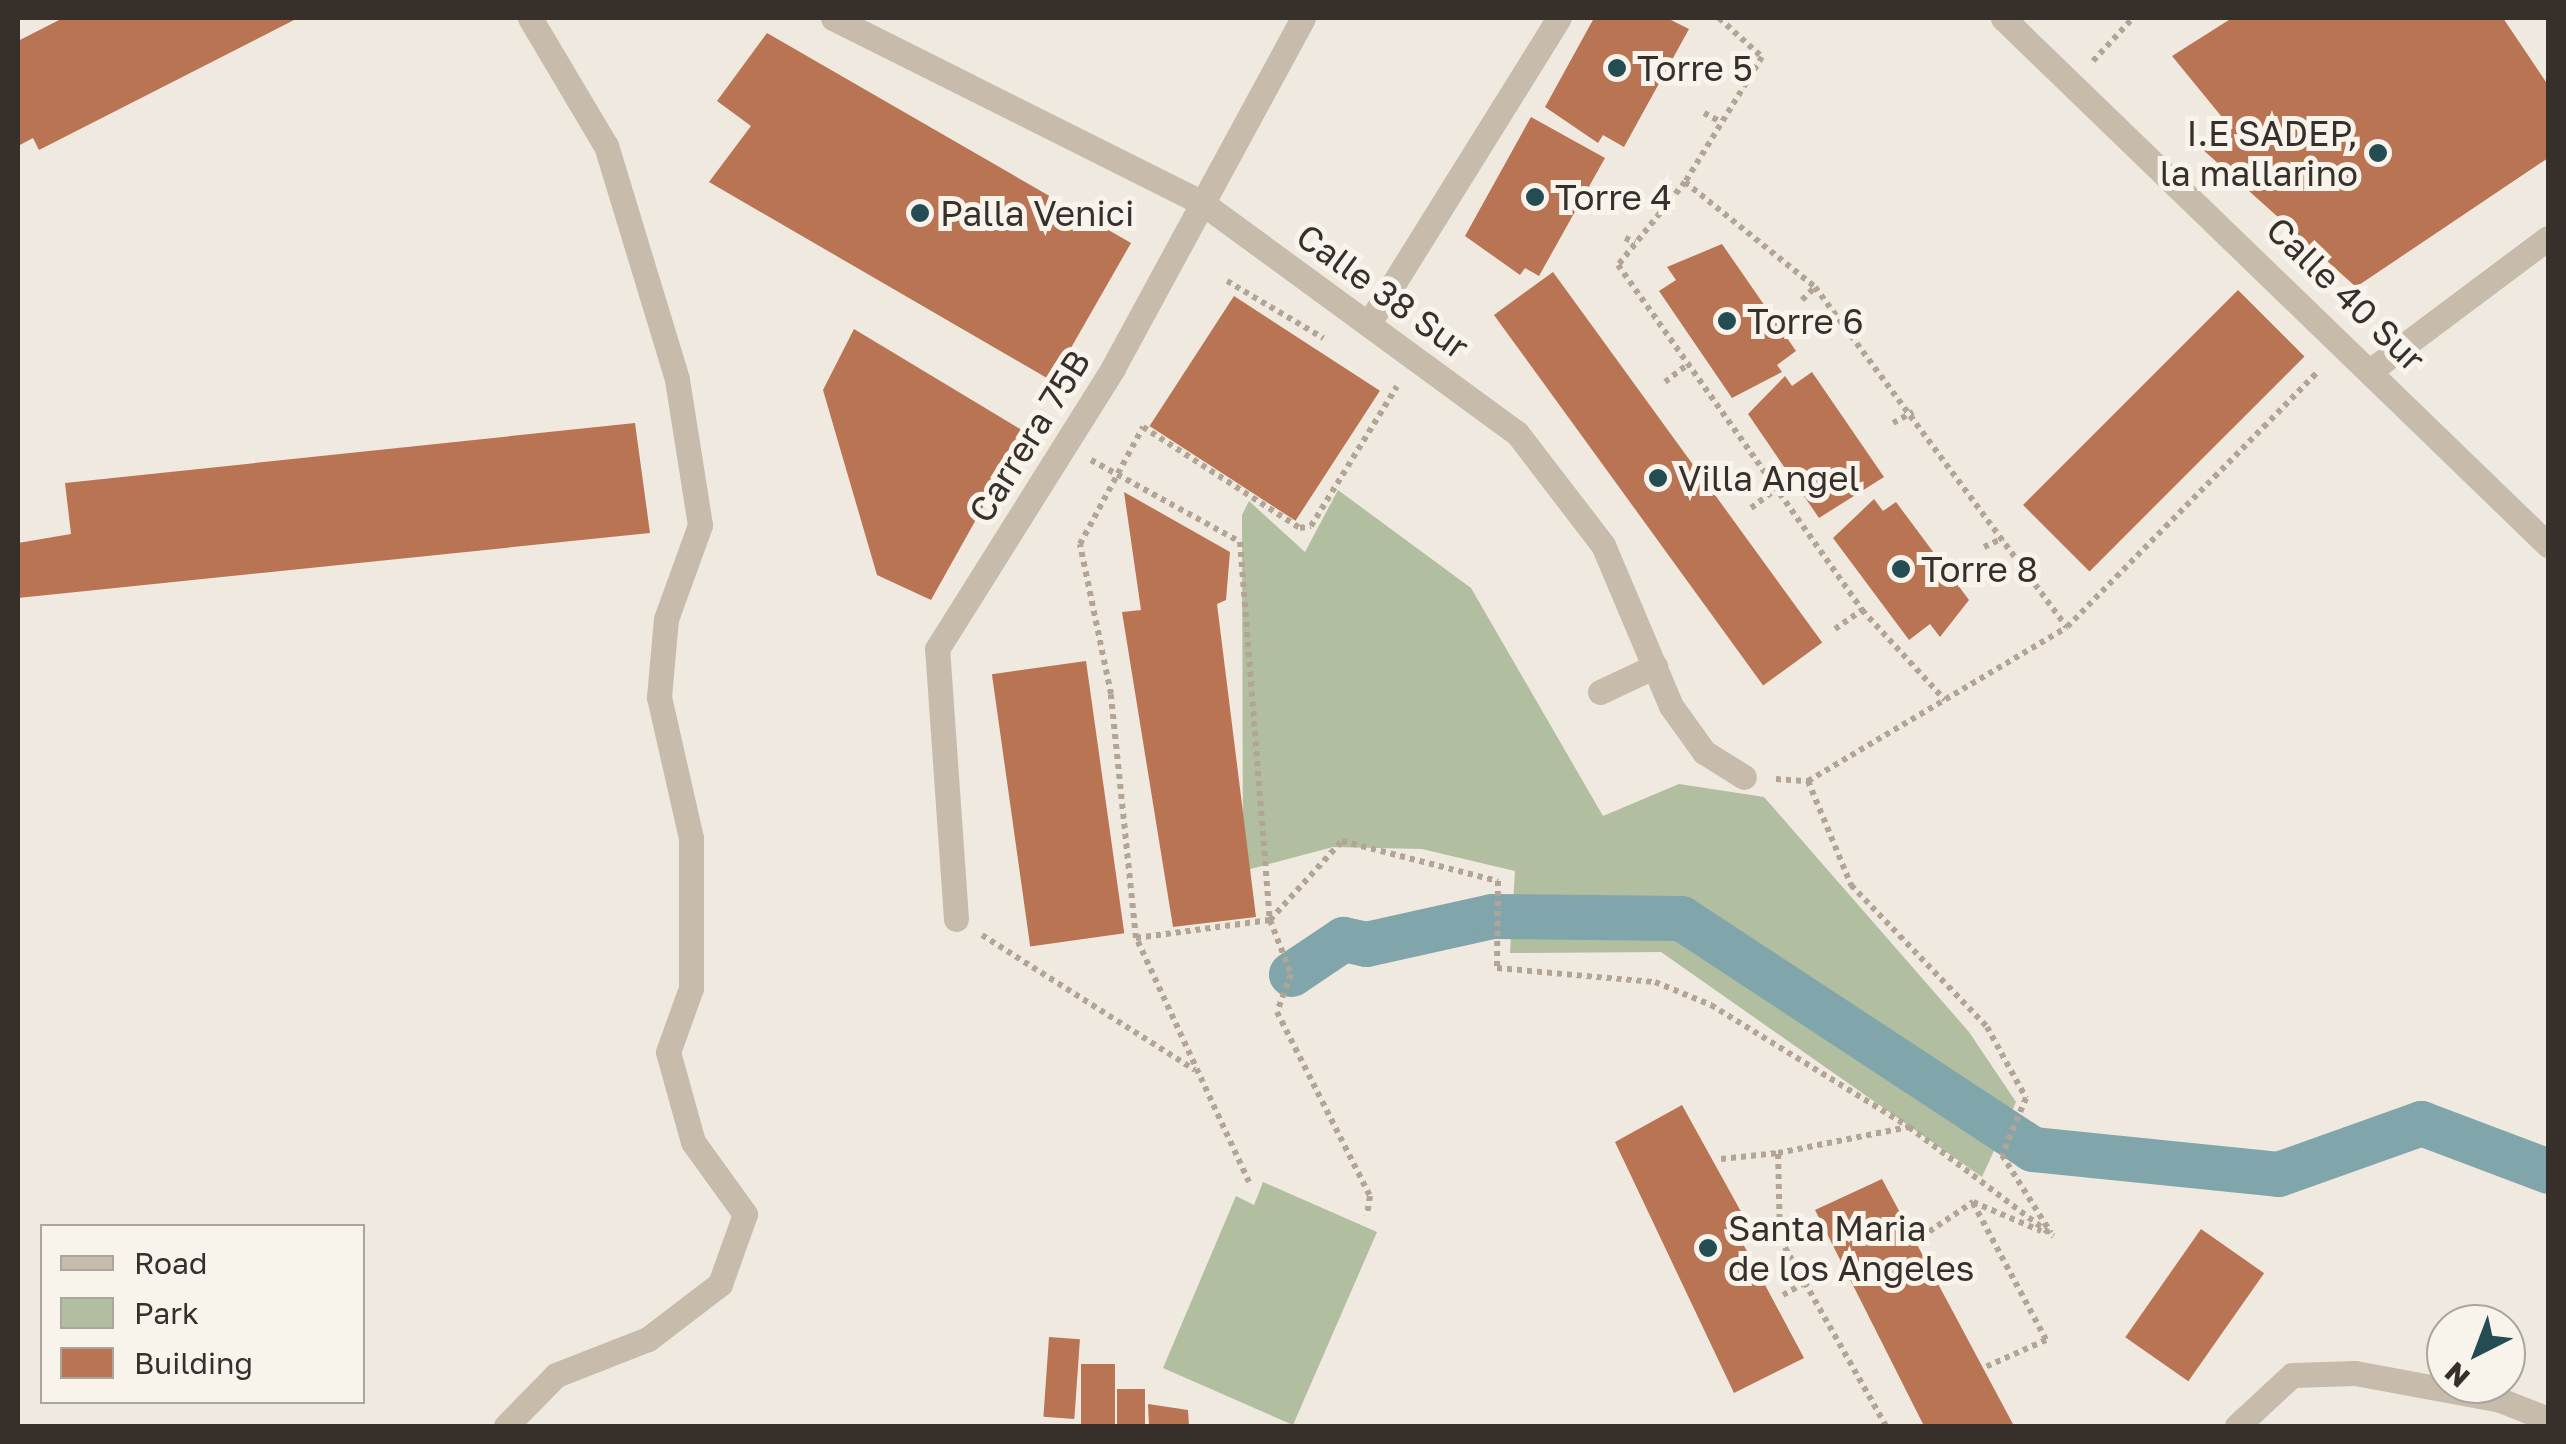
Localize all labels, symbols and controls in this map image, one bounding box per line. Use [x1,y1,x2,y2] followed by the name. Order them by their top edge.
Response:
[1637,47,1753,89] place label: Torre 5
[1606,57,1628,79] marker: Torre 5
[2160,112,2358,194] place label: I.E SADEP, la mallarino
[2367,142,2389,164] marker: I.E SADEP, la mallarino
[1555,176,1672,218] place label: Torre 4
[1524,186,1546,208] marker: Torre 4
[940,192,1134,234] place label: Palla Venici
[909,202,931,224] marker: Palla Venici
[2258,208,2434,380] street label: Calle 40 Sur
[1289,215,1477,367] street label: Calle 38 Sur
[1747,300,1864,342] place label: Torre 6
[1716,310,1738,332] marker: Torre 6
[960,342,1098,530] street label: Carrera 75B
[1678,457,1860,499] place label: Villa Angel
[1647,467,1669,489] marker: Villa Angel
[1921,548,2038,590] place label: Torre 8
[1890,558,1912,580] marker: Torre 8
[1728,1207,1974,1289] place label: Santa Maria de los Angeles
[40,1224,365,1404] legend
[1697,1237,1719,1259] marker: Santa Maria de los Angeles
[134,1245,208,1281] text: Road
[134,1295,199,1331] text: Park
[2426,1304,2526,1404] north arrow
[134,1345,253,1381] text: Building
[2438,1356,2476,1395] text: N

